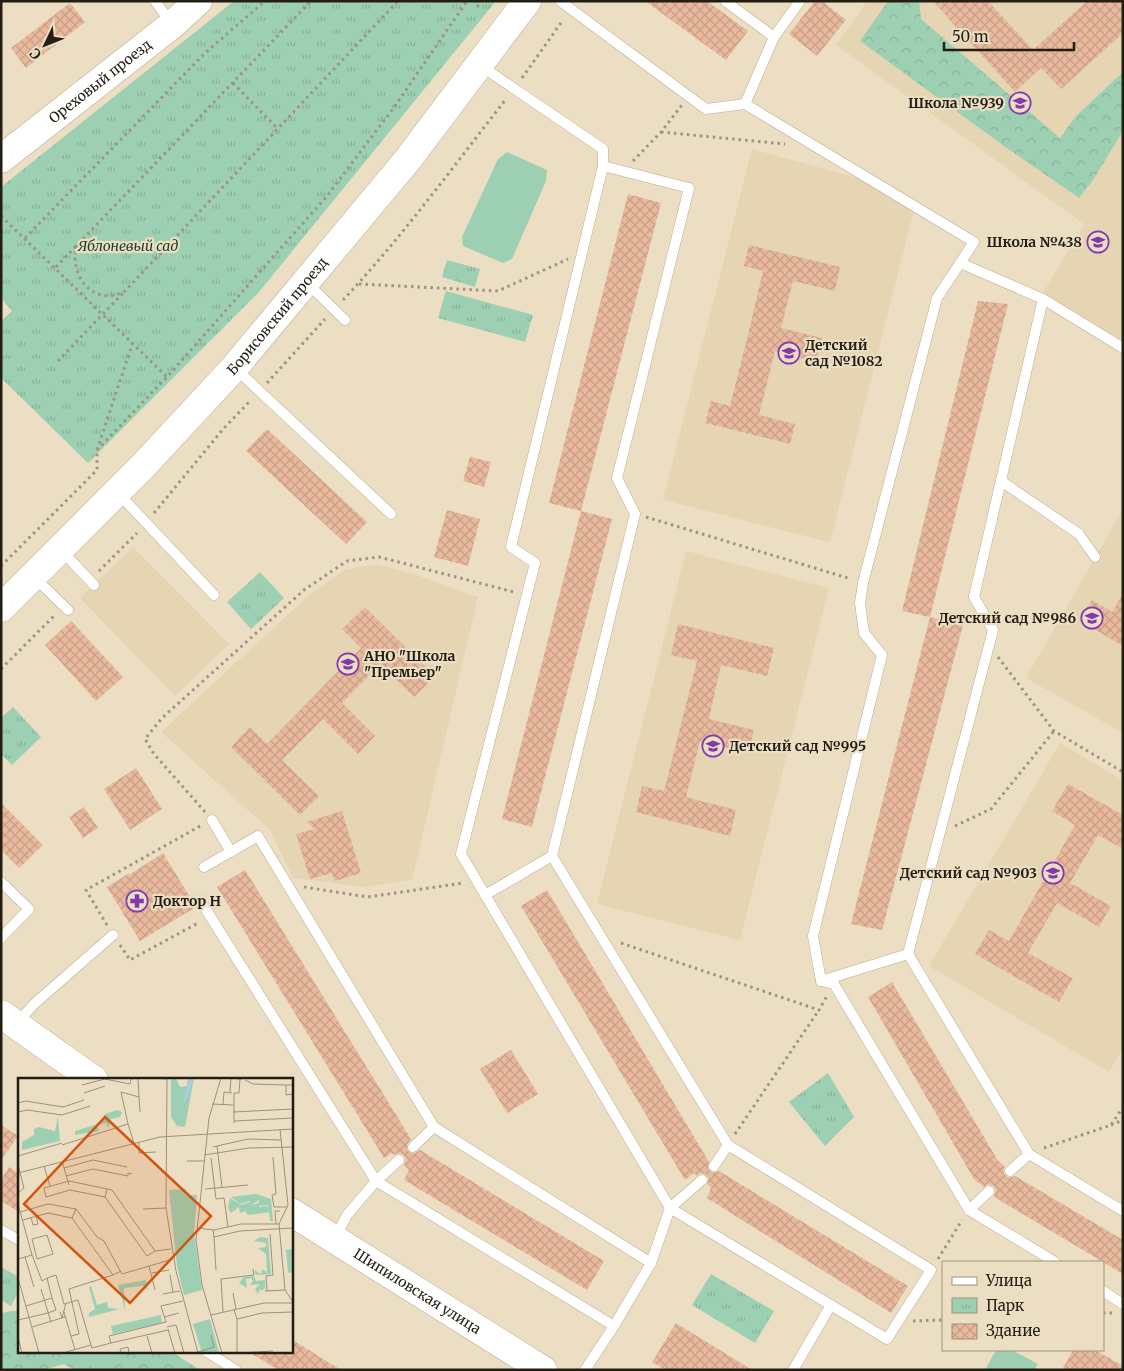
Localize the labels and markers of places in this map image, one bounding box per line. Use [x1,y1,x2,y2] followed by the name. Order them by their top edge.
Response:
[1008,91,1032,115] school or university icon: Школа №939
[908,94,1004,112] place label: Школа №939
[1086,230,1110,254] school or university icon: Школа №438
[987,233,1082,251] place label: Школа №438
[805,336,882,370] place label: Детский сад №1082
[777,341,801,365] school or university icon: Детский сад №1082
[1080,606,1104,630] school or university icon: Детский сад №986
[939,609,1076,627] place label: Детский сад №986
[363,647,456,681] place label: АНО "Школа "Премьер"
[336,652,360,676] school or university icon: АНО "Школа "Премьер"
[701,734,725,758] school or university icon: Детский сад №995
[729,737,866,755] place label: Детский сад №995
[1041,861,1065,885] school or university icon: Детский сад №903
[900,864,1037,882] place label: Детский сад №903
[125,889,149,913] pharmacy icon: Доктор Н
[153,892,222,910] place label: Доктор Н

